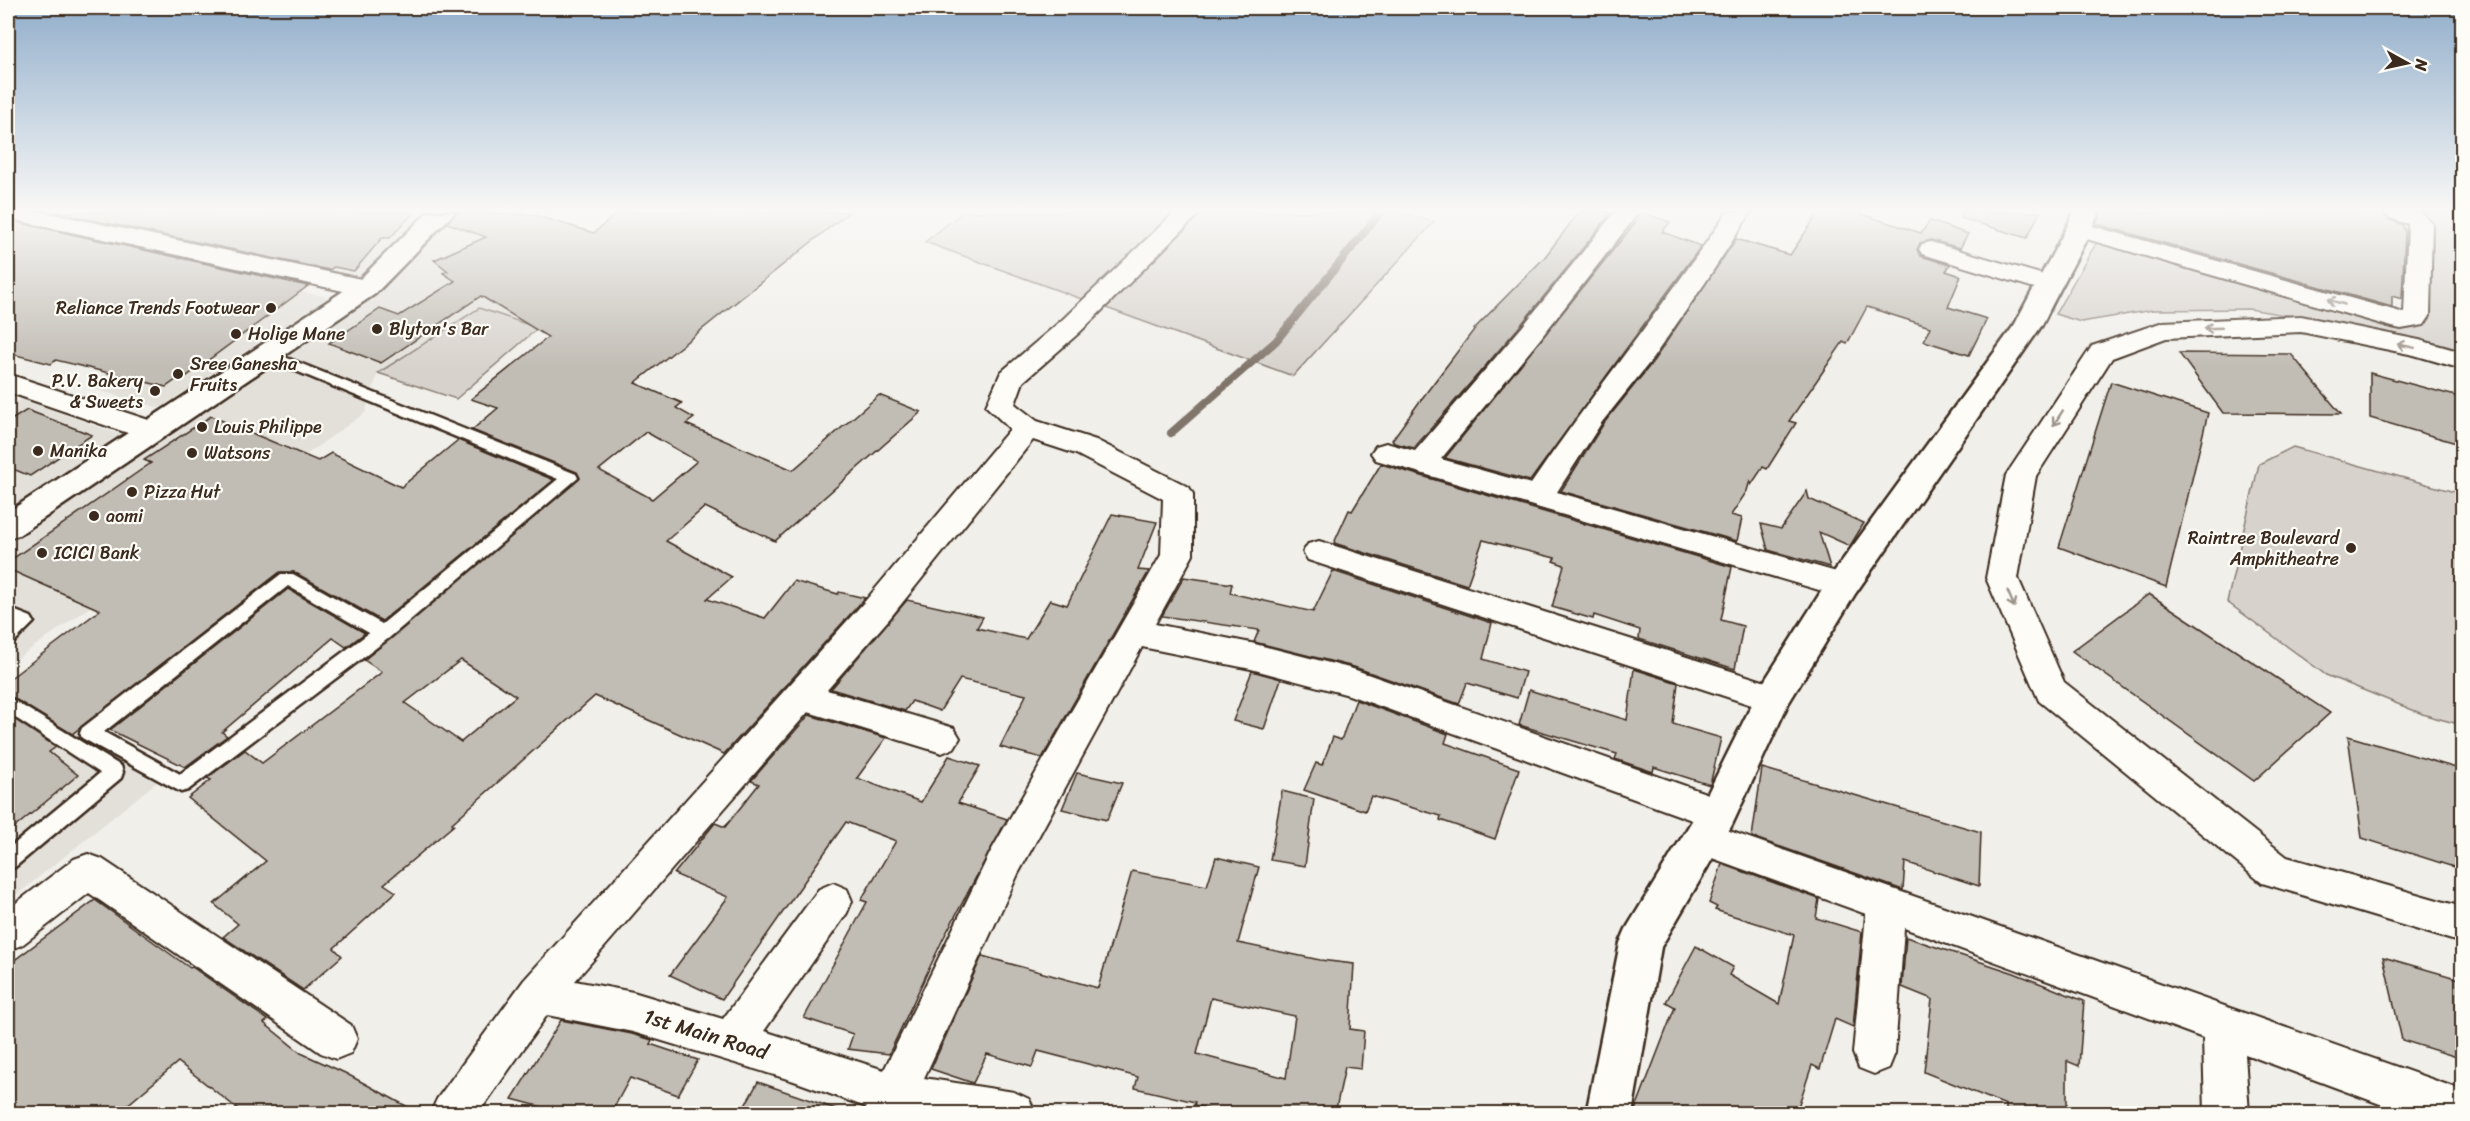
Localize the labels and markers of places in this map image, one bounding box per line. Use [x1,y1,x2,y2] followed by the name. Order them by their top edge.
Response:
[56,292,261,324] place label: Reliance Trends Footwear
[264,301,278,315] marker: Reliance Trends Footwear
[389,313,490,345] place label: Blyton's Bar
[248,318,345,350] place label: Holige Mane
[370,322,384,336] marker: Blyton's Bar
[229,327,243,341] marker: Holige Mane
[190,348,298,401] place label: Sree Ganesha Fruits
[52,365,144,418] place label: P.V. Bakery & Sweets
[171,367,185,381] marker: Sree Ganesha Fruits
[148,384,162,398] marker: P.V. Bakery & Sweets
[214,411,322,443] place label: Louis Philippe
[195,420,209,434] marker: Louis Philippe
[50,435,107,467] place label: Manika
[204,437,271,469] place label: Watsons
[31,444,45,458] marker: Manika
[185,446,199,460] marker: Watsons
[144,476,221,508] place label: Pizza Hut
[125,485,139,499] marker: Pizza Hut
[106,500,144,532] place label: aomi
[87,509,101,523] marker: aomi
[2188,522,2341,575] place label: Raintree Boulevard Amphitheatre
[53,537,140,569] place label: ICICI Bank
[2344,541,2358,555] marker: Raintree Boulevard Amphitheatre
[35,546,49,560] marker: ICICI Bank

